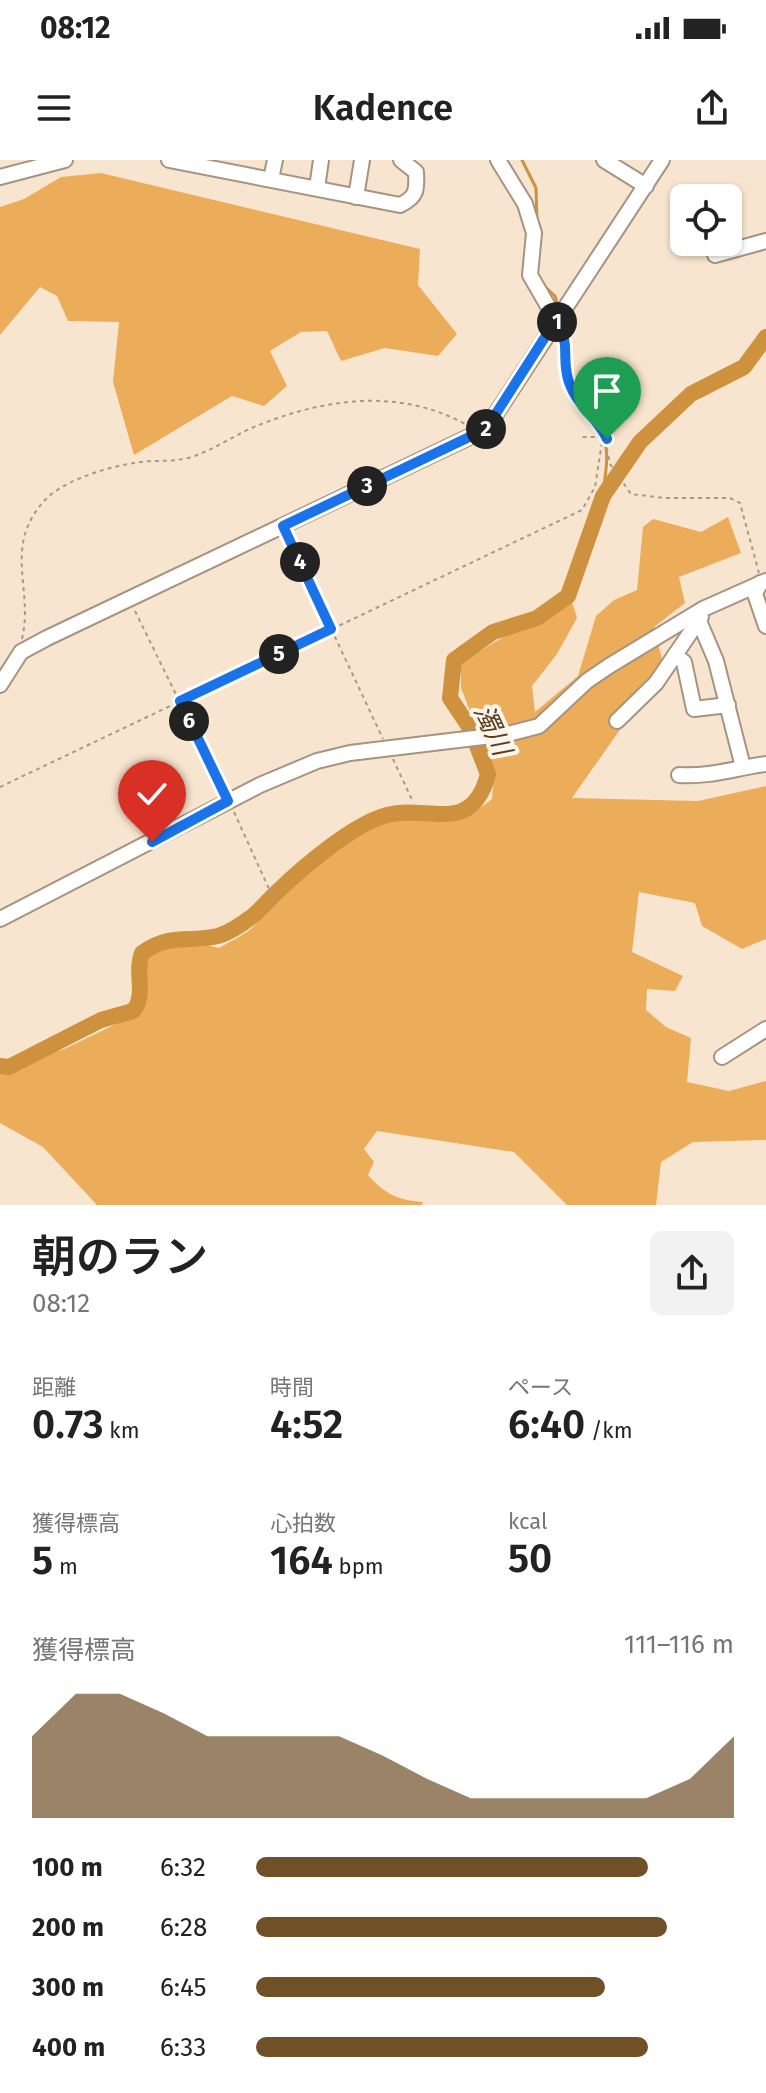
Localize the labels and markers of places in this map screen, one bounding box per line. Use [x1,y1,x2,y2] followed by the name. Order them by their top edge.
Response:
[537,302,577,342] pin: 1
[573,357,641,439] pin
[466,409,506,449] pin: 2
[347,466,387,506] pin: 3
[280,542,320,582] pin: 4
[259,634,299,674] pin: 5
[169,701,209,741] pin: 6
[118,760,186,842] pin

